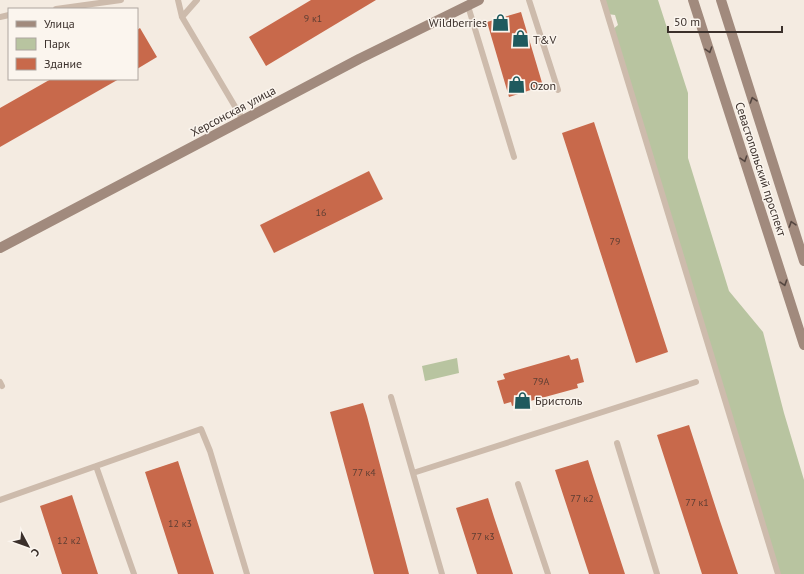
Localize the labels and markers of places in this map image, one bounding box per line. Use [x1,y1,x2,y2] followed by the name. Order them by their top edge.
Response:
[490,12,510,32] shop icon: Wildberries
[429,15,487,30] place label: Wildberries
[510,29,530,49] shop icon: T&V
[533,32,556,47] place label: T&V
[507,75,527,95] shop icon: Ozon
[530,78,556,93] place label: Ozon
[512,390,532,410] shop icon: Бристоль
[535,393,583,408] place label: Бристоль

